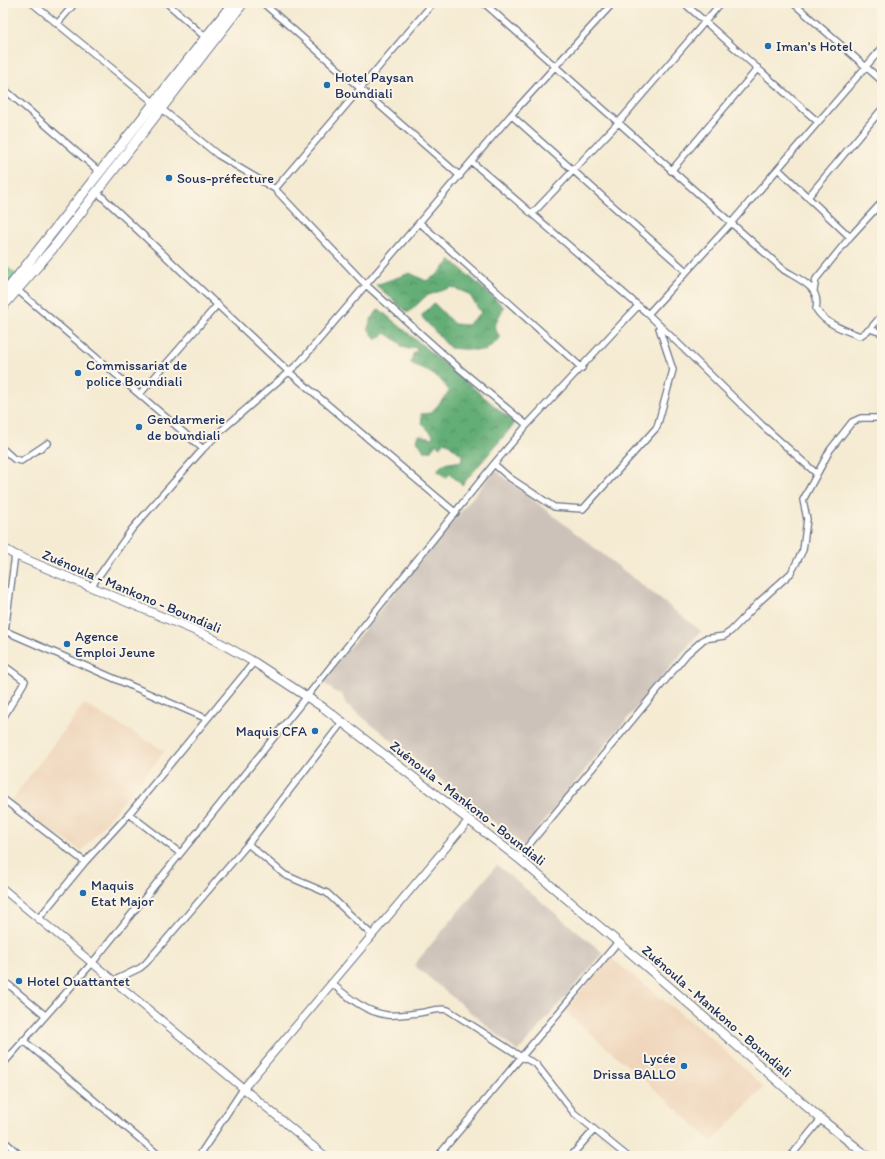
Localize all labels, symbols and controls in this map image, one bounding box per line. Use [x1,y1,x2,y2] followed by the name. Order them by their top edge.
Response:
[776,38,853,55] place label: Iman's Hotel
[763,41,773,51] marker: Iman's Hotel
[335,69,414,102] place label: Hotel Paysan Boundiali
[322,80,332,90] marker: Hotel Paysan Boundiali
[177,170,274,187] place label: Sous-préfecture
[164,173,174,183] marker: Sous-préfecture
[86,357,187,390] place label: Commissariat de police Boundiali
[73,368,83,378] marker: Commissariat de police Boundiali
[147,411,226,444] place label: Gendarmerie de boundiali
[134,422,144,432] marker: Gendarmerie de boundiali
[40,546,224,637] street label: Zuénoula - Mankono - Boundiali
[75,628,156,661] place label: Agence Emploi Jeune
[62,639,72,649] marker: Agence Emploi Jeune
[236,723,307,740] place label: Maquis CFA
[310,726,320,736] marker: Maquis CFA
[387,737,549,869] street label: Zuénoula - Mankono - Boundiali
[91,877,154,910] place label: Maquis Etat Major
[78,888,88,898] marker: Maquis Etat Major
[638,942,795,1081] street label: Zuénoula - Mankono - Boundiali
[27,973,130,990] place label: Hotel Ouattantet
[14,976,24,986] marker: Hotel Ouattantet
[593,1050,676,1083] place label: Lycée Drissa BALLO
[679,1061,689,1071] marker: Lycée Drissa BALLO

